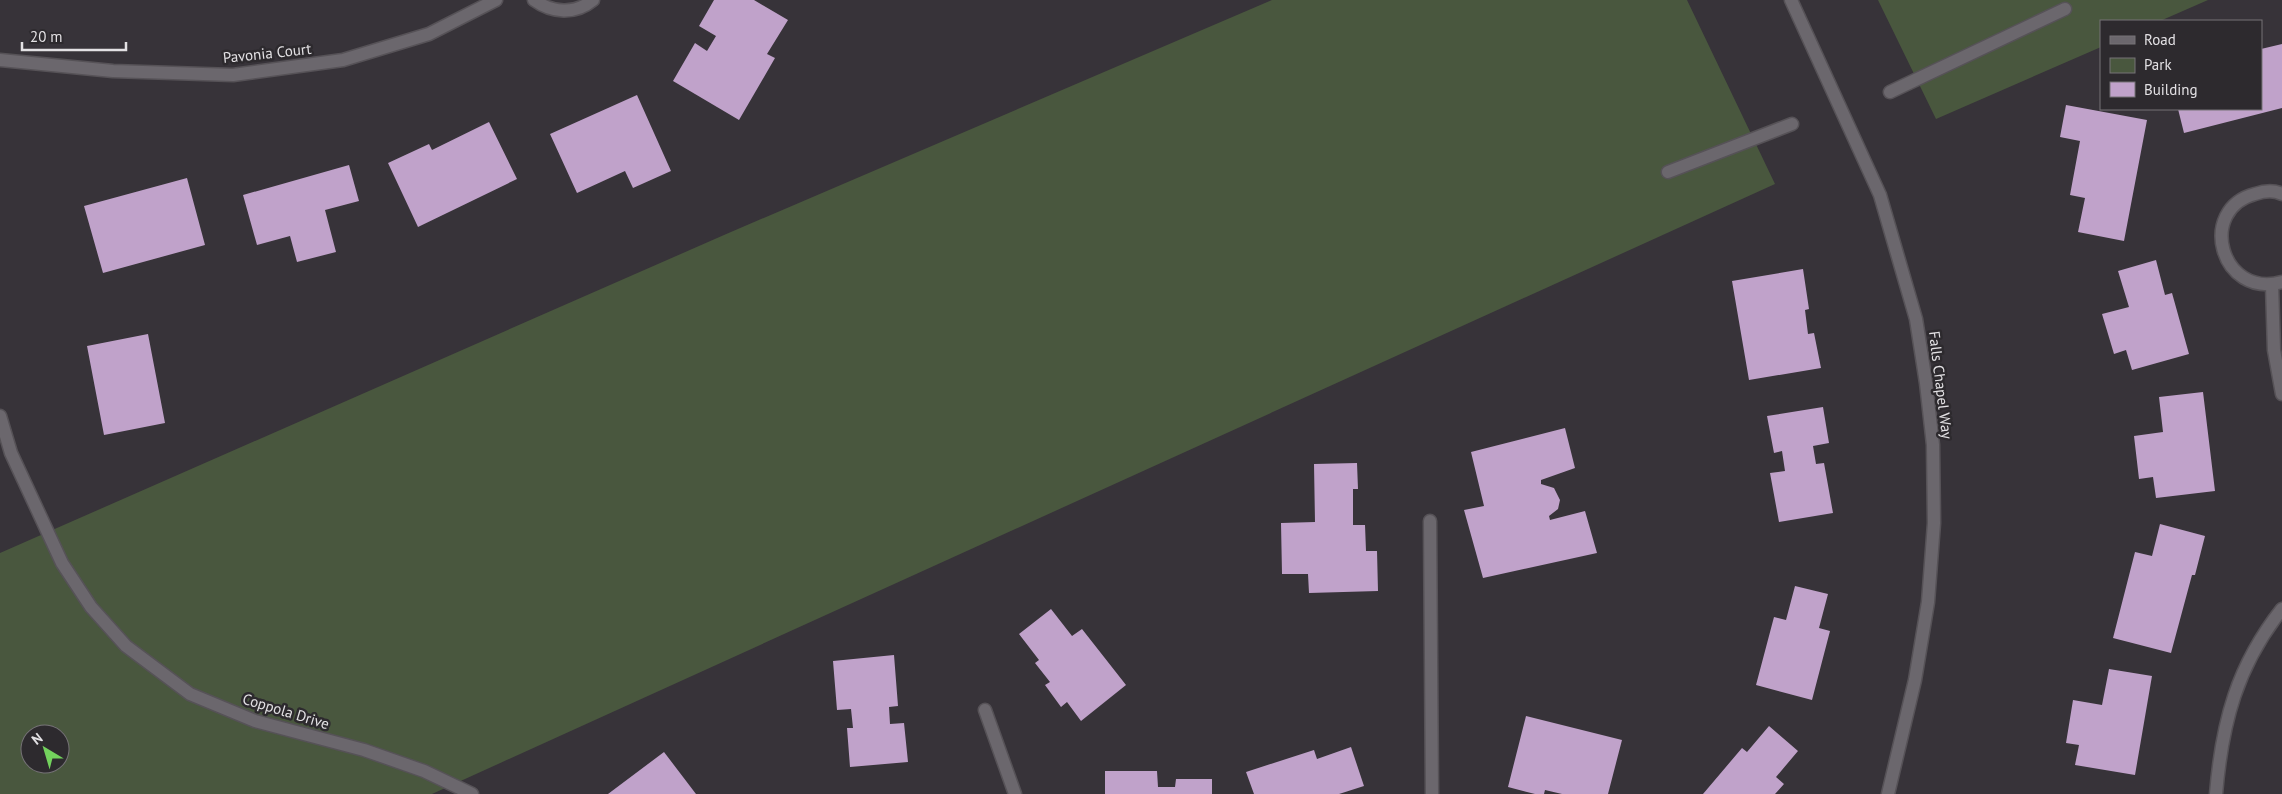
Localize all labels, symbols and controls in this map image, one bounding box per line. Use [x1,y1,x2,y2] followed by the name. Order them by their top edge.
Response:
[22,20,126,52] scale bar
[2100,20,2262,110] legend
[30,27,63,46] text: 20 m
[2144,30,2176,49] text: Road
[222,39,312,67] street label: Pavonia Court
[2144,55,2172,74] text: Park
[2144,80,2198,99] text: Building
[1925,330,1957,440] street label: Falls Chapel Way
[240,689,332,733] street label: Coppola Drive
[20,724,70,774] north arrow
[28,729,46,749] text: N

